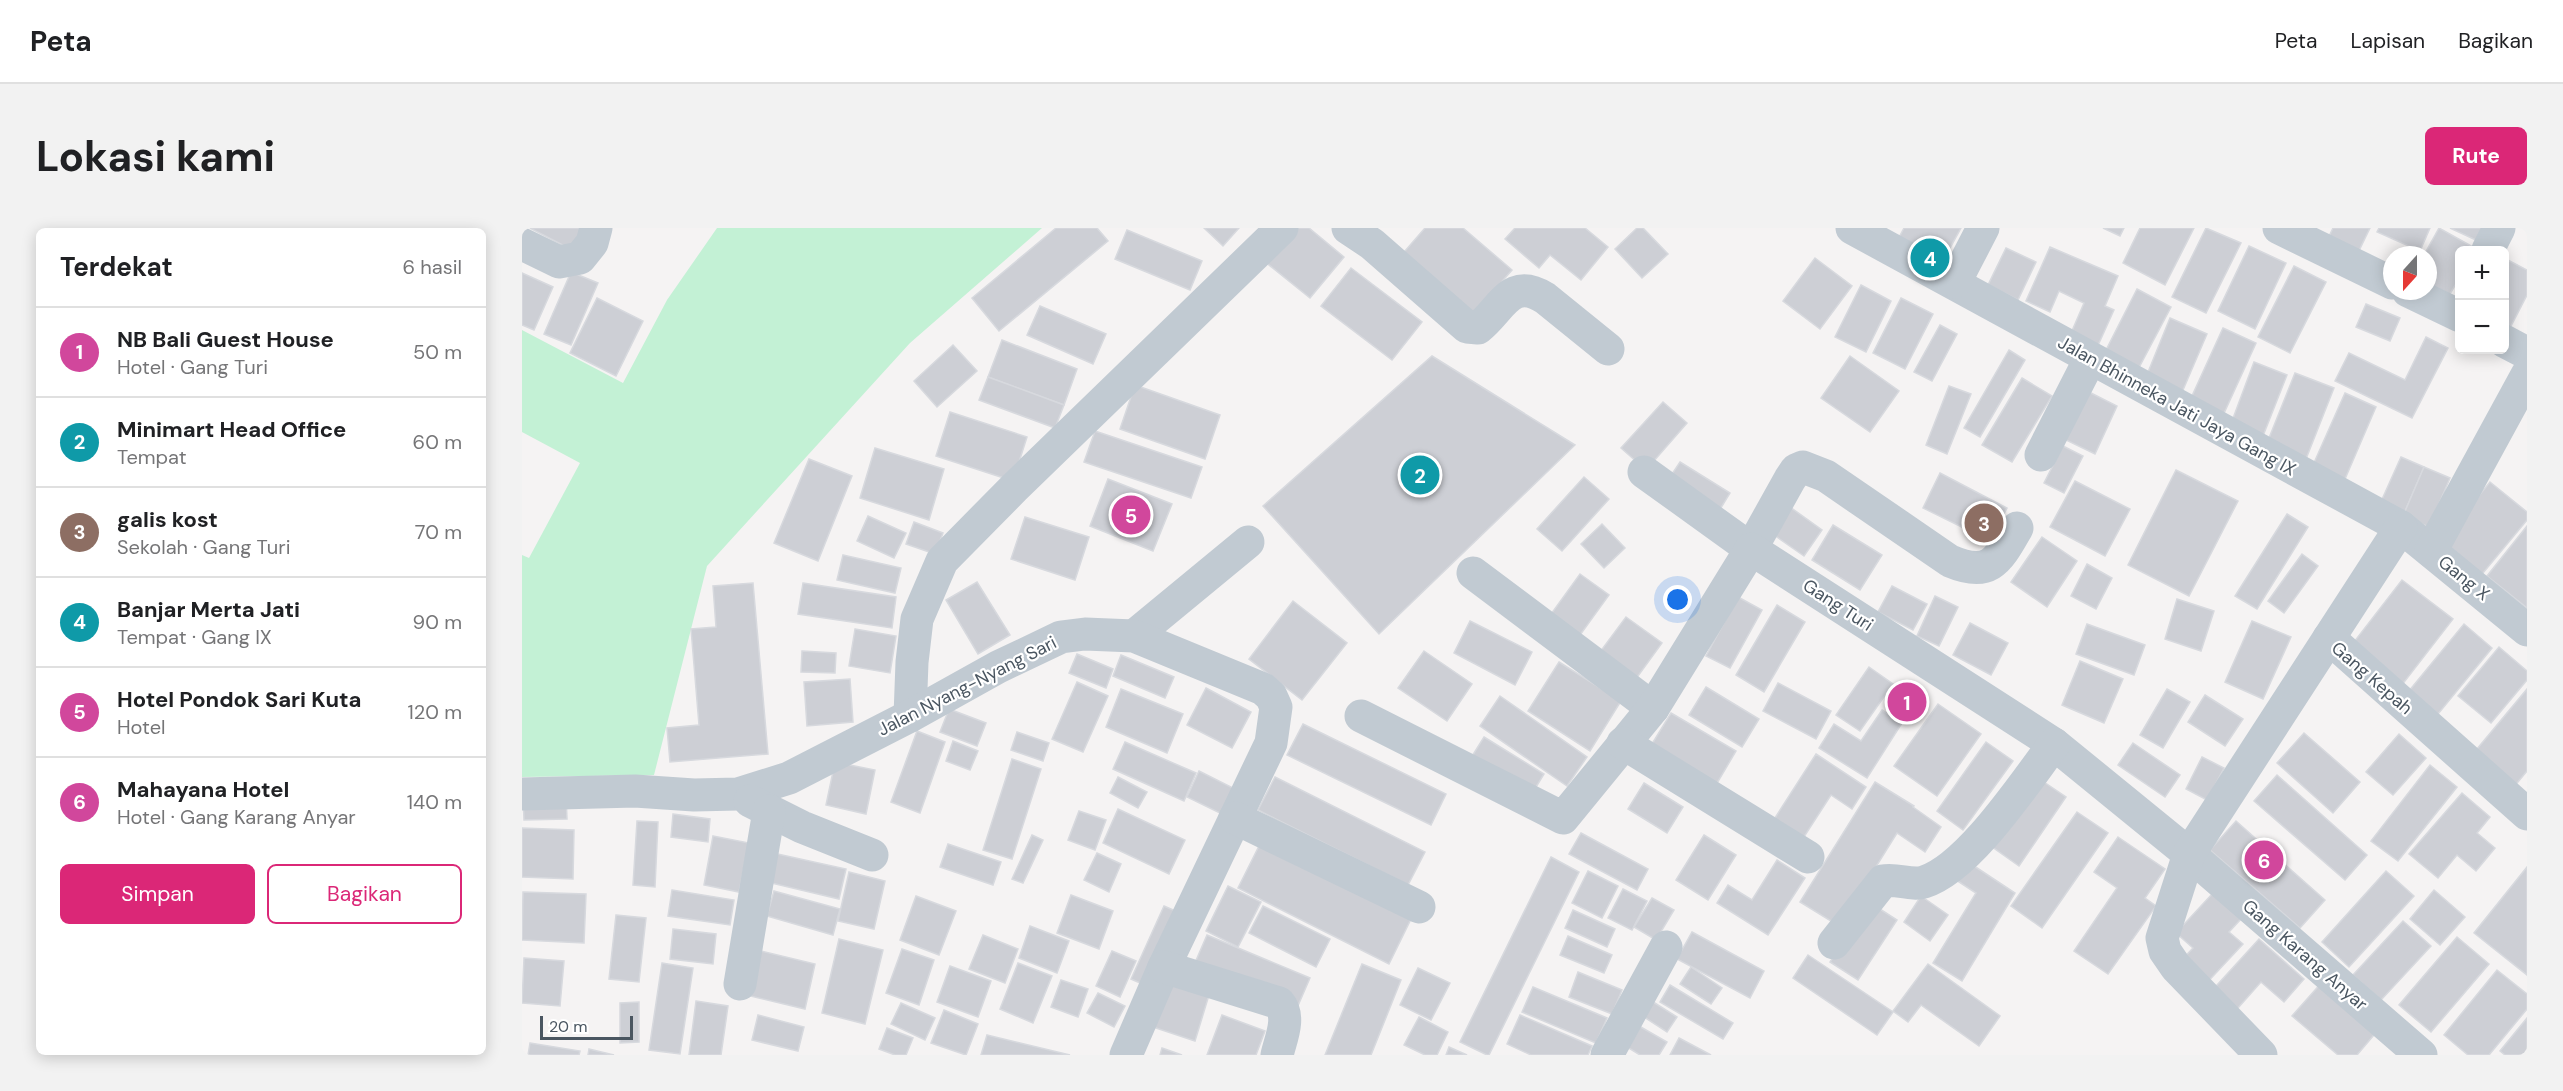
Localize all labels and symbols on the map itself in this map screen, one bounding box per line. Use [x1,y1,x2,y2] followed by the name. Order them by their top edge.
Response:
[1910,236,1950,280] pin: 4
[2383,246,2437,300] north arrow
[2054,330,2300,482] street label: Jalan Bhinneka Jati Jaya Gang IX
[1400,452,1440,498] pin: 2
[1112,492,1150,538] pin: 5
[1964,500,2004,546] pin: 3
[2433,550,2495,606] street label: Gang X
[1798,573,1878,637] street label: Gang Turi
[1663,585,1692,614] your location
[874,630,1060,742] street label: Jalan Nyang-Nyang Sari
[2326,636,2418,720] street label: Gang Kepah
[1888,680,1926,724] pin: 1
[2244,838,2284,882] pin: 6
[2237,894,2373,1016] street label: Gang Karang Anyar
[540,1013,633,1040] scale bar

